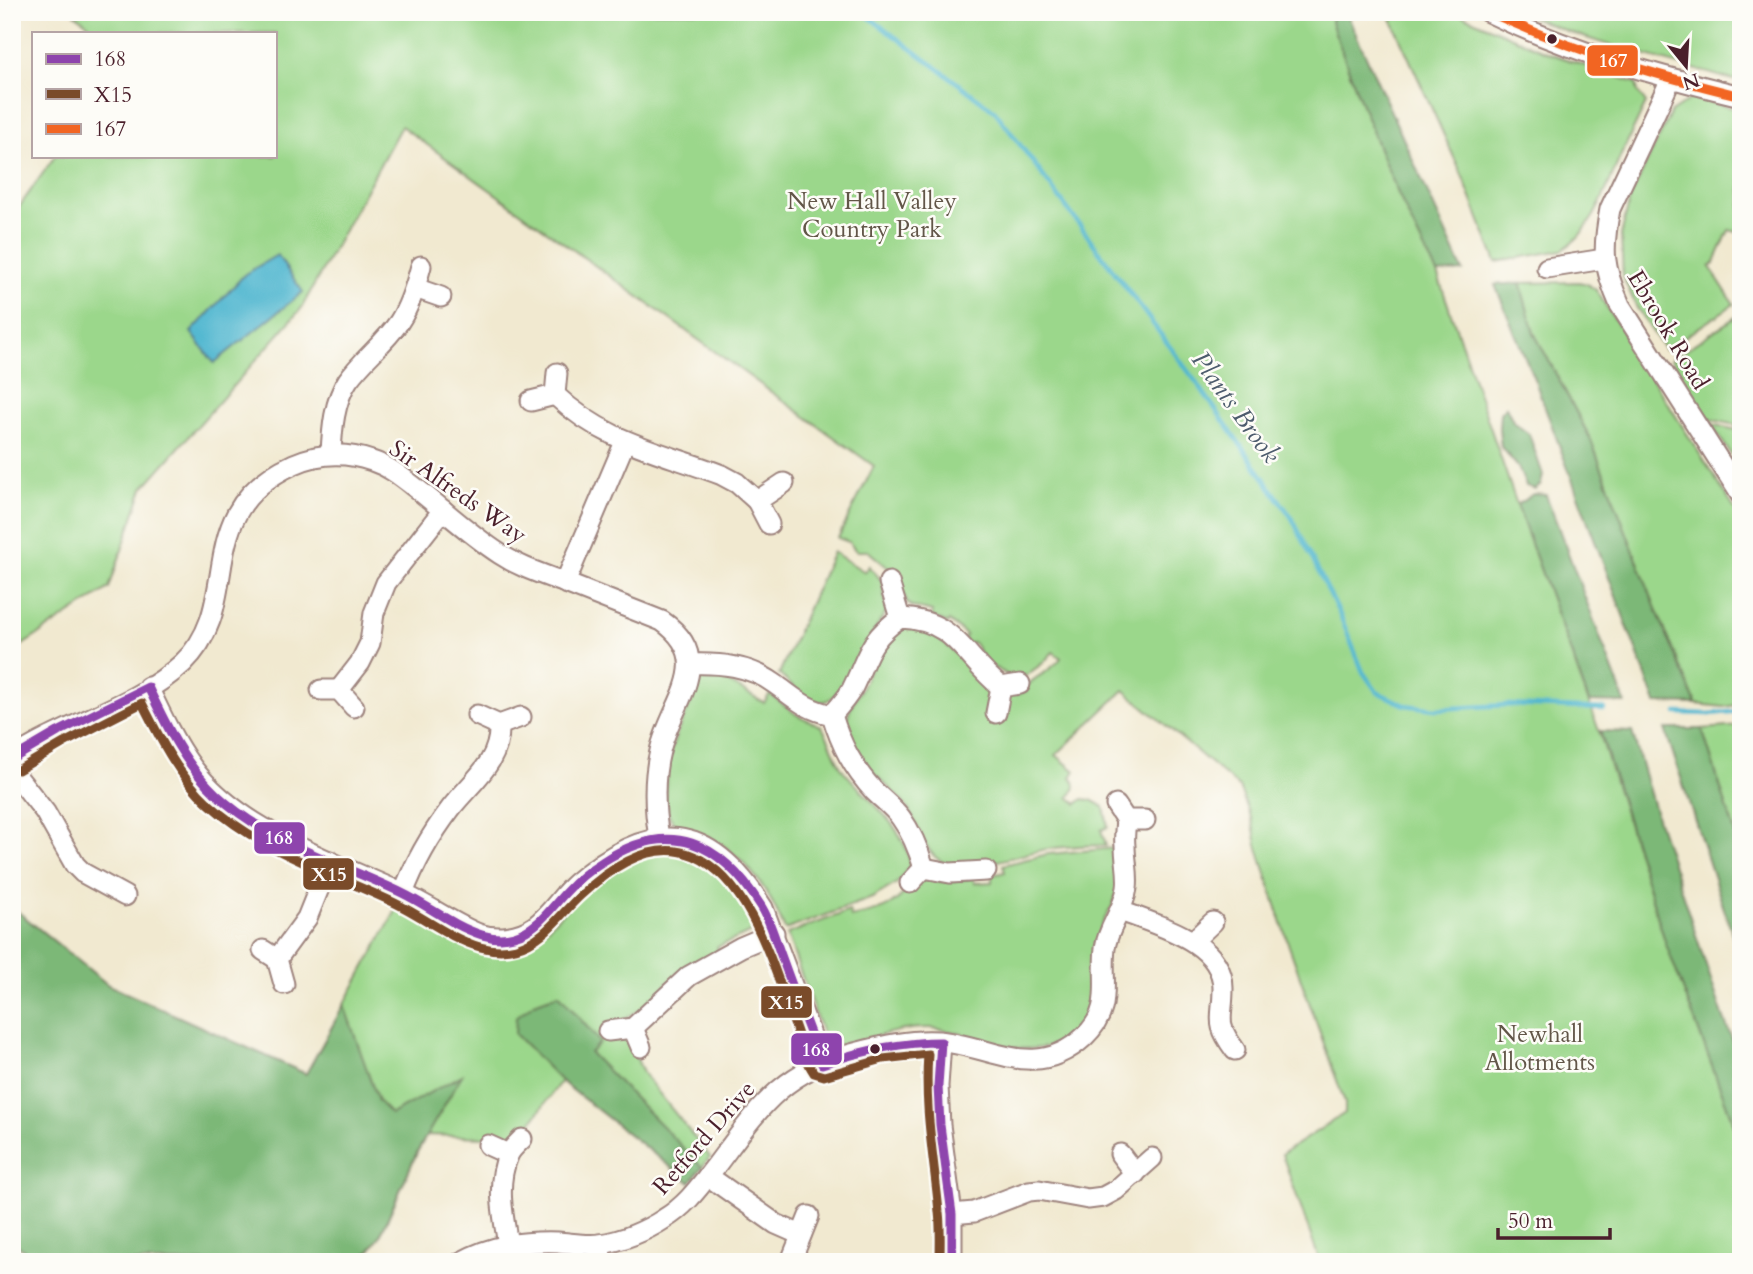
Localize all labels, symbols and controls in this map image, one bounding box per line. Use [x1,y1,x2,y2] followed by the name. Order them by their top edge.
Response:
[32,32,276,158] legend
[1545,32,1559,46] unlabelled marker
[1652,32,1722,102] north arrow
[1586,44,1639,77] line badge: 167
[94,45,126,74] text: 168
[1598,48,1628,74] text: 167
[1679,66,1703,96] text: N
[94,81,132,110] text: X15
[94,115,127,144] text: 167
[787,185,957,246] park label: New Hall Valley Country Park
[1619,264,1717,396] street label: Ebrook Road
[1183,344,1289,470] water label: Plants Brook
[383,432,534,552] street label: Sir Alfreds Way
[253,821,306,855] line badge: 168
[264,825,294,851] text: 168
[302,857,355,891] line badge: X15
[311,862,347,888] text: X15
[760,985,813,1019] line badge: X15
[768,990,804,1016] text: X15
[1485,1018,1595,1079] park label: Newhall Allotments
[790,1032,843,1066] line badge: 168
[801,1037,831,1063] text: 168
[868,1042,882,1056] unlabelled marker
[645,1074,763,1202] street label: Retford Drive
[1498,1197,1610,1241] scale bar
[1508,1207,1553,1236] text: 50 m

